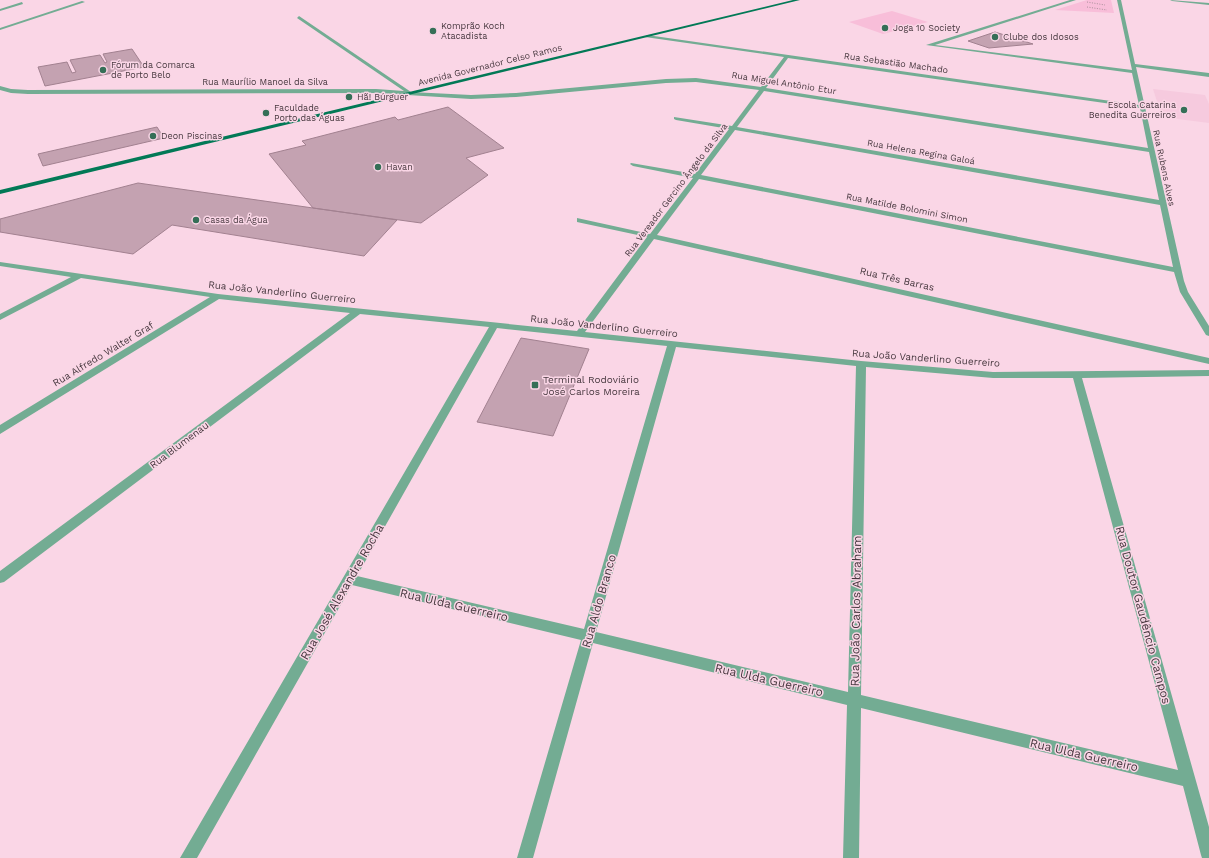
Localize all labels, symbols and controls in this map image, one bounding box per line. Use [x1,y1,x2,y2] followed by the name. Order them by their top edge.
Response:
[441,21,505,41] place label: Komprão Koch Atacadista
[880,23,890,33] marker: Joga 10 Society
[893,23,961,33] place label: Joga 10 Society
[428,26,438,36] marker: Komprão Koch Atacadista
[990,32,1000,42] marker: Clube dos Idosos
[1003,32,1079,42] place label: Clube dos Idosos
[417,42,563,88] street label: Avenida Governador Celso Ramos
[843,51,949,75] street label: Rua Sebastião Machado
[111,60,195,80] place label: Fórum da Comarca de Porto Belo
[98,65,108,75] marker: Fórum da Comarca de Porto Belo
[731,70,837,96] street label: Rua Miguel Antônio Etur
[202,77,328,87] street label: Rua Maurílio Manoel da Silva
[344,92,354,102] marker: Hã! Búrguer
[357,92,409,102] place label: Hã! Búrguer
[1089,100,1176,120] place label: Escola Catarina Benedita Guerreiros
[274,103,345,123] place label: Faculdade Porto das Águas
[1179,105,1189,115] marker: Escola Catarina Benedita Guerreiros
[261,108,271,118] marker: Faculdade Porto das Águas
[622,121,729,259] street label: Rua Vereador Gercino Ângelo da Silva
[1151,129,1177,207] street label: Rua Rubens Alves
[148,131,158,141] marker: Deon Piscinas
[161,131,222,141] place label: Deon Piscinas
[866,138,976,166] street label: Rua Helena Regina Galoá
[373,162,383,172] marker: Havan
[386,162,413,172] place label: Havan
[845,191,969,225] street label: Rua Matilde Bolomini Simon
[204,214,268,225] place label: Casas da Água
[191,215,201,225] marker: Casas da Água
[859,265,935,293] street label: Rua Três Barras
[208,279,356,305] street label: Rua João Vanderlino Guerreiro
[530,313,678,339] street label: Rua João Vanderlino Guerreiro
[51,319,155,388] street label: Rua Alfredo Walter Graf
[852,347,1000,369] street label: Rua João Vanderlino Guerreiro
[543,374,640,397] place label: Terminal Rodoviário José Carlos Moreira
[530,380,540,390] marker: Terminal Rodoviário José Carlos Moreira
[147,419,211,471] street label: Rua Blumenau
[297,522,387,662] street label: Rua José Alexandre Rocha
[1112,525,1174,705] street label: Rua Doutor Gaudêncio Campos
[848,535,864,687] street label: Rua João Carlos Abraham
[579,553,619,649] street label: Rua Aldo Branco
[398,586,510,624] street label: Rua Ulda Guerreiro
[713,661,825,699] street label: Rua Ulda Guerreiro
[1028,736,1140,774] street label: Rua Ulda Guerreiro

